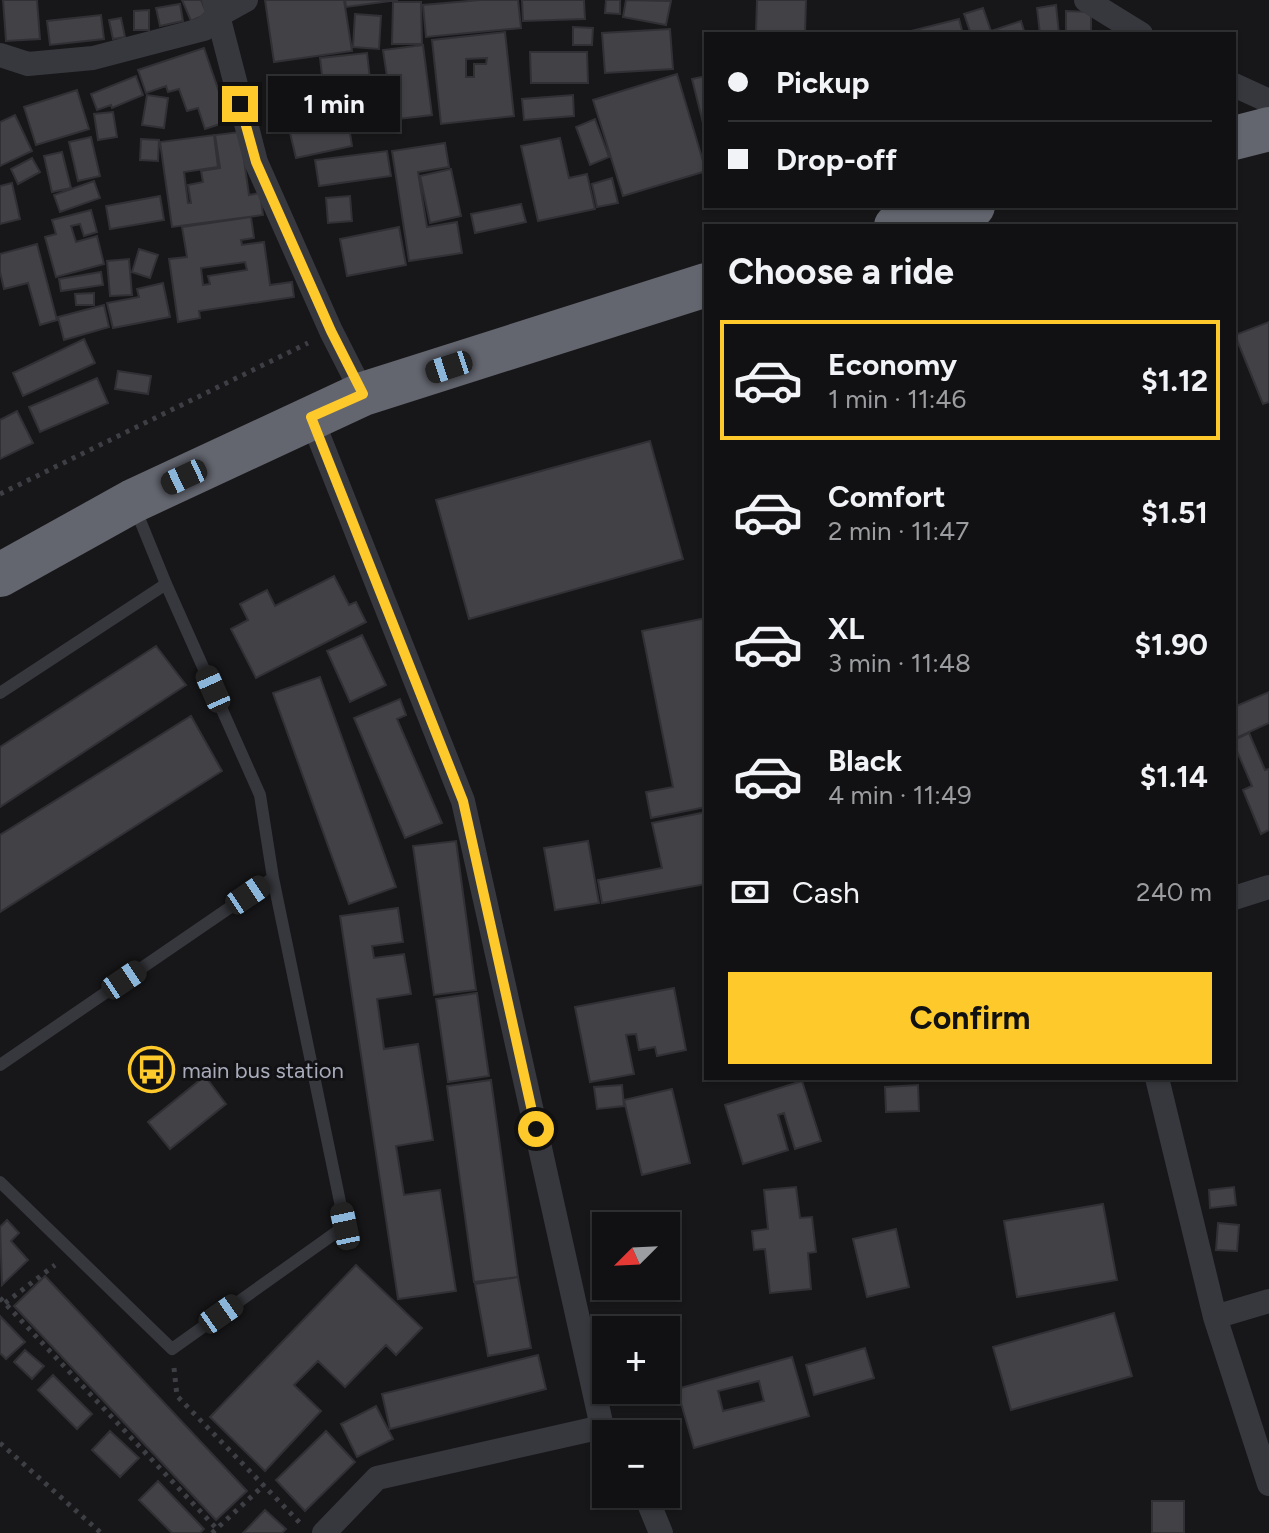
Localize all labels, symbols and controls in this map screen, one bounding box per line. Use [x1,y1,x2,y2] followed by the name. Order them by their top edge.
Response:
[776,64,870,101] text: Pickup
[268,76,400,132] callout: 1 min
[222,86,258,122] route end
[303,88,365,120] text: 1 min
[776,141,897,178] text: Drop-off
[728,250,954,293] text: Choose a ride
[732,344,804,416] icon: car
[828,346,957,383] text: Economy
[422,348,476,386] car
[1141,362,1208,399] text: $1.12
[828,383,966,415] text: 1 min · 11:46
[157,456,211,498] car
[732,476,804,548] icon: car
[828,478,946,515] text: Comfort
[1141,494,1208,531] text: $1.51
[828,515,969,547] text: 2 min · 11:47
[732,608,804,680] icon: car
[828,610,864,647] text: XL
[1134,626,1208,663] text: $1.90
[828,647,971,679] text: 3 min · 11:48
[192,662,234,716] car
[732,740,804,812] icon: car
[828,742,902,779] text: Black
[1140,758,1208,795] text: $1.14
[828,779,972,811] text: 4 min · 11:49
[728,870,772,914] icon: cash
[221,872,275,918] car
[792,874,860,911] text: Cash
[1136,876,1212,908] text: 240 m
[97,957,151,1003] car
[728,972,1212,1064] button: Confirm
[127,1046,175,1094] bus stop icon: main bus station
[182,1057,344,1084] place label: main bus station
[518,1111,554,1147] route start
[328,1200,362,1252] car
[592,1212,680,1300] north arrow
[592,1212,680,1508] map controls
[194,1290,248,1338] car
[592,1316,680,1404] button: +
[592,1420,680,1508] button: −

